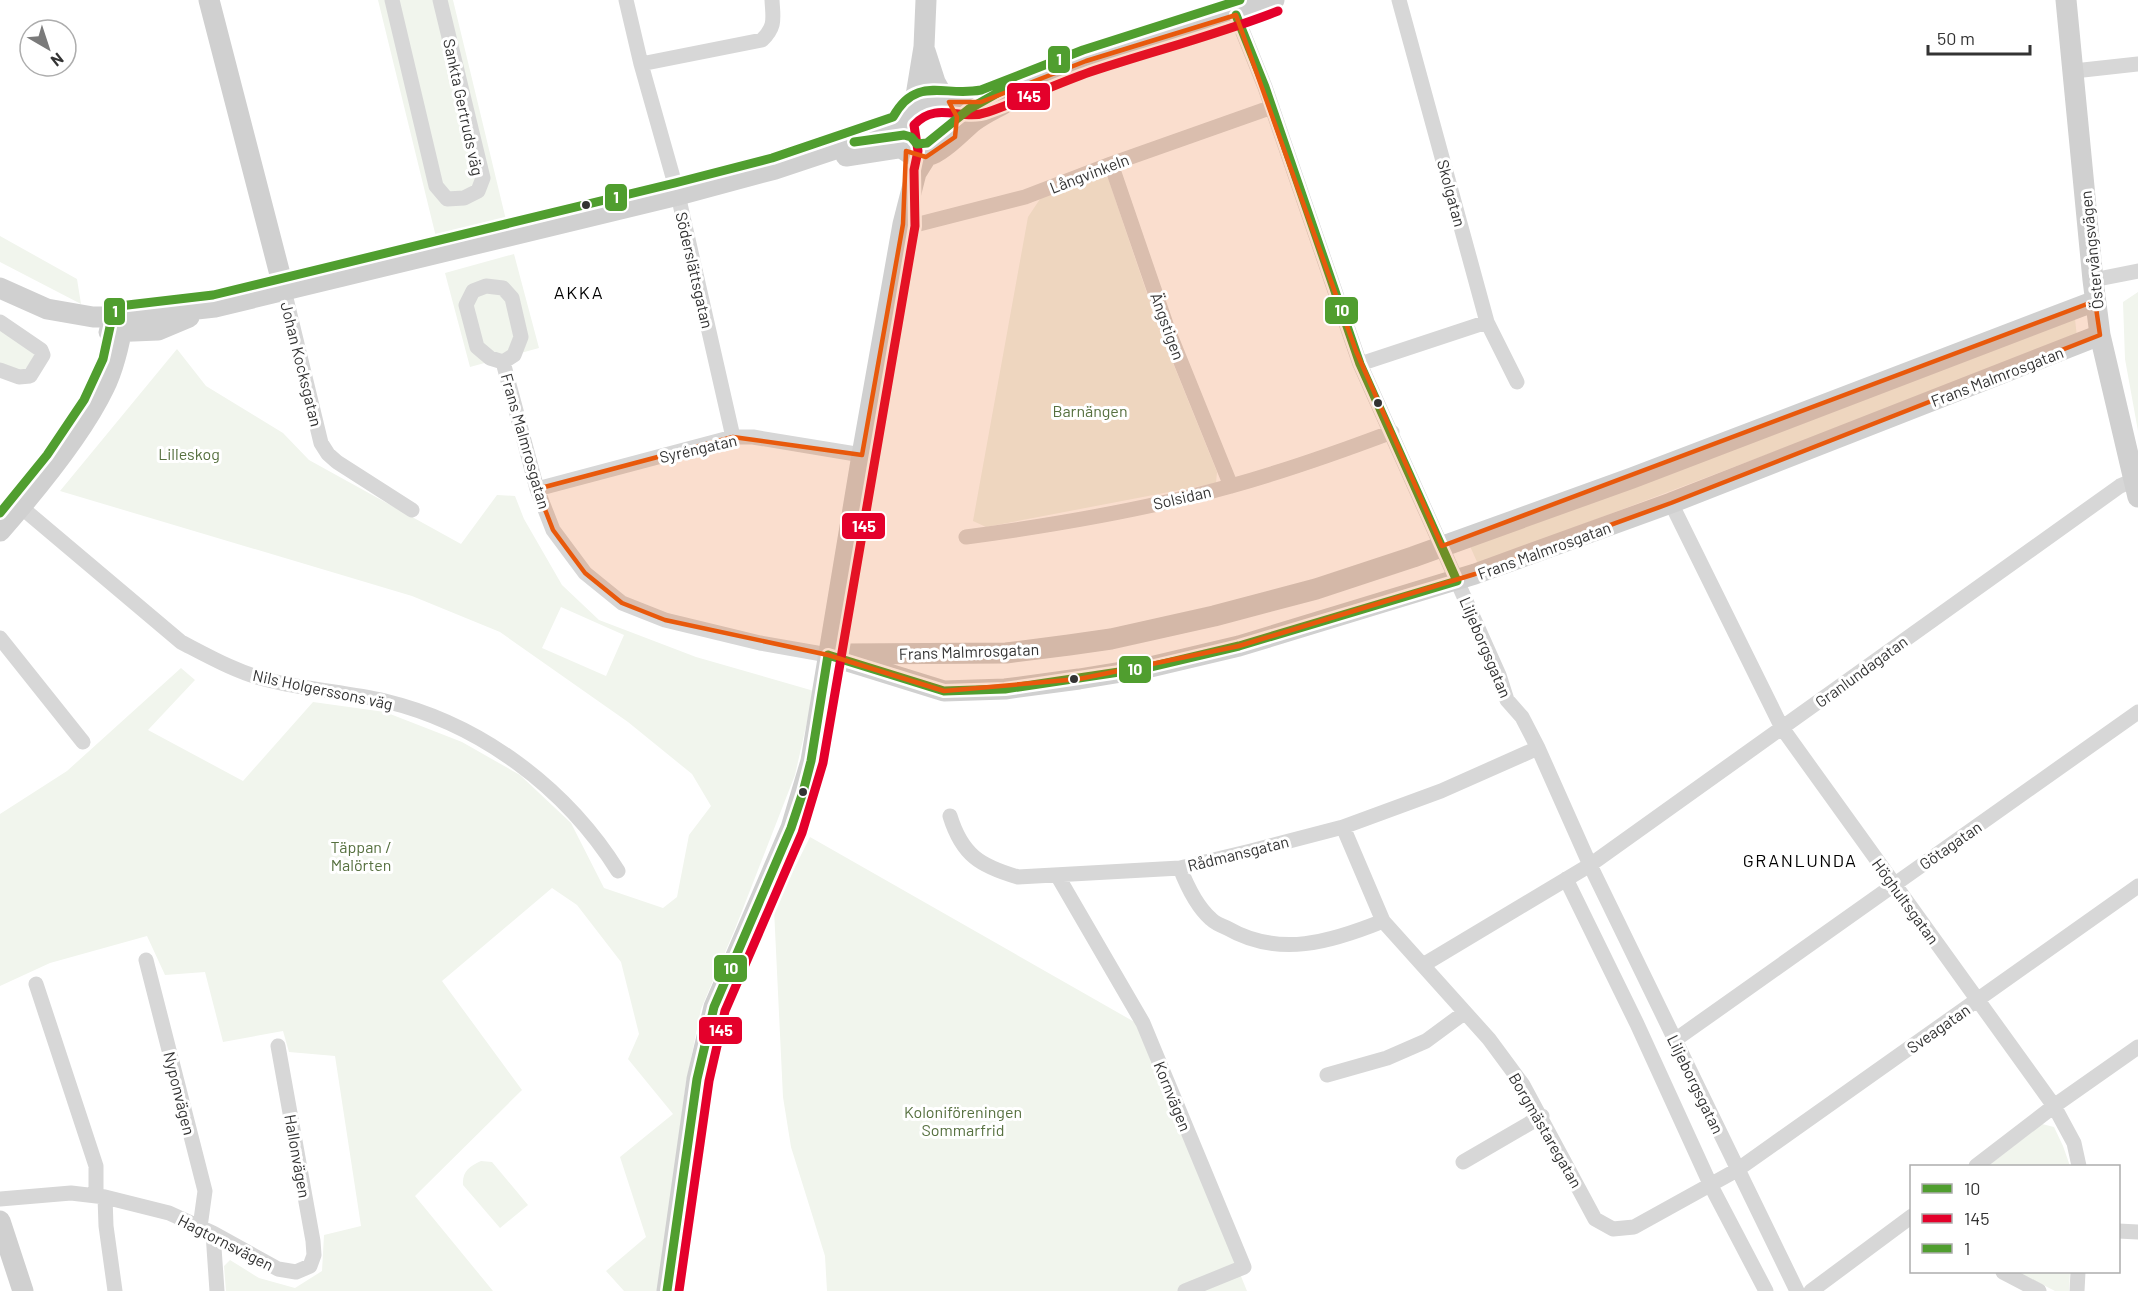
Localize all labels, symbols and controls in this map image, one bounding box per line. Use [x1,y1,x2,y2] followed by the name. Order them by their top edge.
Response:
[18,18,78,78] north arrow
[1928,18,2030,56] scale bar
[1937,27,1975,49] text: 50 m
[440,37,488,177] street label: Sankta Gertruds väg
[1047,45,1071,74] line badge: 1
[48,49,68,71] text: N
[1056,49,1062,68] text: 1
[1006,82,1051,111] line badge: 145
[1017,86,1041,105] text: 145
[1047,149,1131,197] street label: Långvinkeln
[1434,157,1470,229] street label: Skolgatan
[604,183,628,212] line badge: 1
[613,187,619,206] text: 1
[2075,190,2107,310] street label: Östervångsvägen
[580,199,592,211] unlabelled marker
[672,210,718,330] street label: Söderslättsgatan
[554,281,604,303] district label: AKKA
[1147,290,1189,362] street label: Ängstigen
[1324,296,1359,325] line badge: 10
[103,297,126,326] line badge: 1
[277,300,327,428] street label: Johan Kocksgatan
[1335,300,1349,319] text: 10
[112,301,118,320] text: 1
[1928,342,2066,410] street label: Frans Malmrosgatan
[498,371,554,511] street label: Frans Malmrosgatan
[1372,397,1384,409] unlabelled marker
[1052,401,1128,420] park label: Barnängen
[657,430,739,466] street label: Syréngatan
[158,444,220,463] park label: Lilleskog
[1151,481,1213,513] street label: Solsidan
[841,512,886,540] line badge: 145
[852,516,876,535] text: 145
[1475,517,1613,583] street label: Frans Malmrosgatan
[1456,594,1516,700] street label: Liljeborgsgatan
[1811,631,1911,711] street label: Granlundagatan
[899,639,1039,663] street label: Frans Malmrosgatan
[1118,655,1152,684] line badge: 10
[1128,659,1142,678] text: 10
[251,665,395,713] street label: Nils Holgerssons väg
[1068,673,1080,685] unlabelled marker
[797,786,809,798] unlabelled marker
[1915,817,1985,873] street label: Götagatan
[1185,831,1291,875] street label: Rådmansgatan
[330,837,392,874] park label: Täppan / Malörten
[1743,849,1857,871] district label: GRANLUNDA
[1869,854,1943,948] street label: Höghultsgatan
[713,954,748,983] line badge: 10
[724,958,738,977] text: 10
[1903,999,1973,1057] street label: Sveagatan
[698,1016,743,1045] line badge: 145
[709,1020,733,1039] text: 145
[1664,1031,1728,1137] street label: Liljeborgsgatan
[160,1049,200,1137] street label: Nyponvägen
[1150,1058,1196,1134] street label: Kornvägen
[1505,1069,1587,1191] street label: Borgmästaregatan
[904,1102,1022,1139] park label: Koloniföreningen Sommarfrid
[281,1113,315,1199] street label: Hallonvägen
[1910,1165,2120,1273] legend
[1964,1177,1980,1199] text: 10
[1964,1207,1989,1229] text: 145
[175,1210,277,1274] street label: Hagtornsvägen
[1964,1237,1970,1259] text: 1

